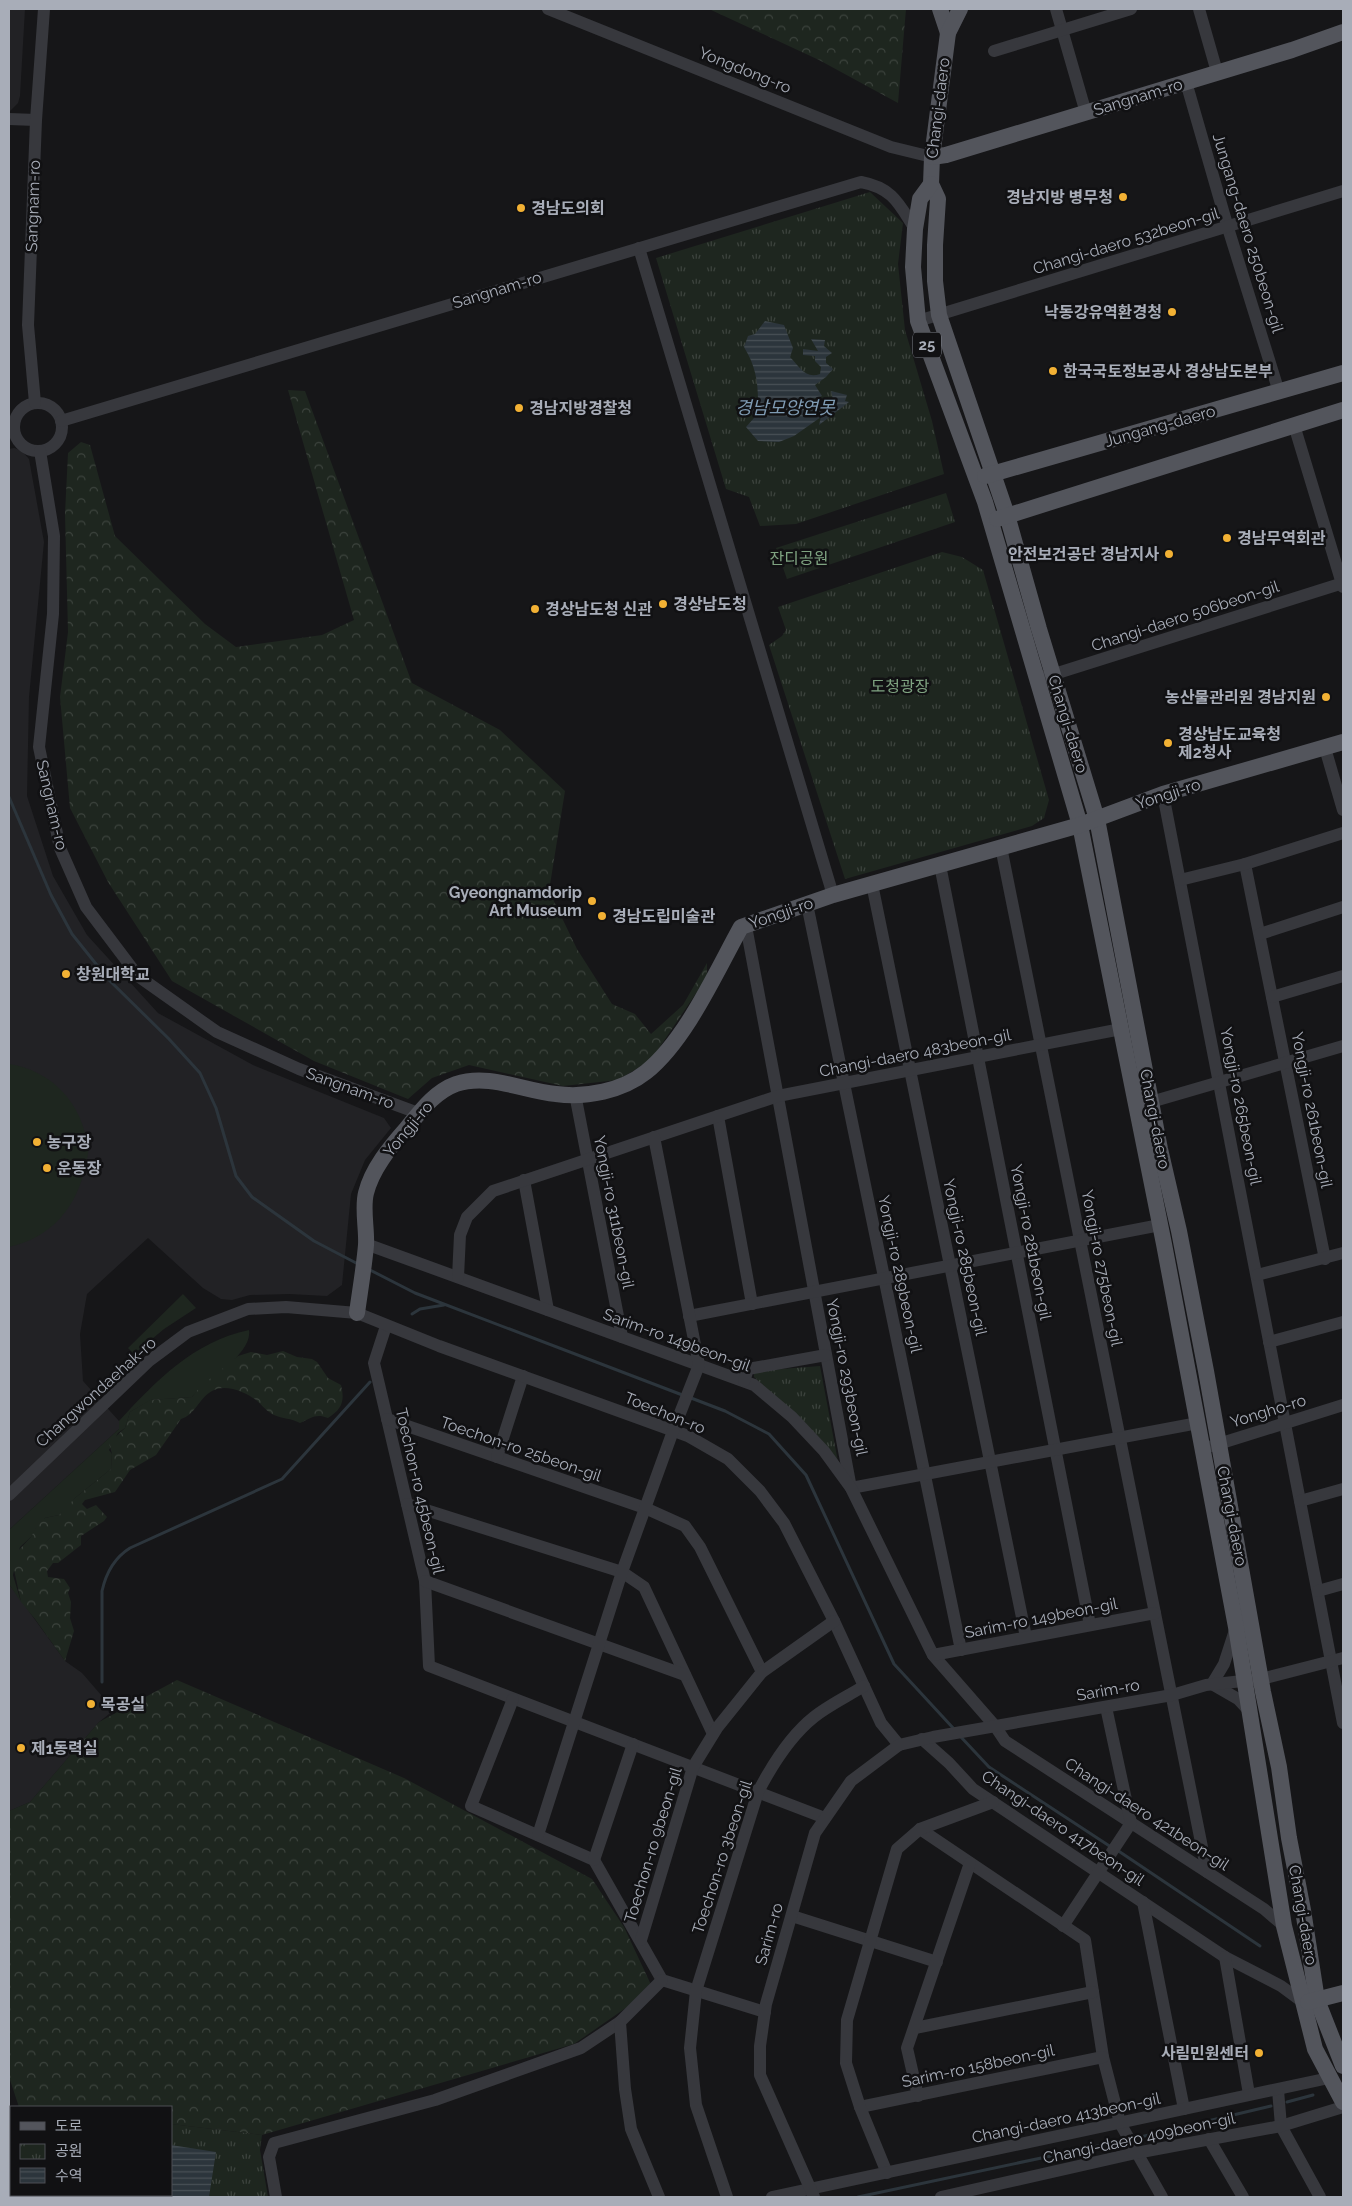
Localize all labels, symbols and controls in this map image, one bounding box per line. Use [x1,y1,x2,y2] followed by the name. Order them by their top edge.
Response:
[696,43,794,97] street label: Yongdong-ro
[922,57,954,159] street label: Changi-daero
[1091,74,1185,120] street label: Sangnam-ro
[1209,131,1288,336] street label: Jungang-daero 250beon-gil
[22,160,44,252] street label: Sangnam-ro
[1006,188,1113,207] place label: 경남지방 병무청
[1117,191,1129,203] marker: 경남지방 병무청
[531,199,605,218] place label: 경남도의회
[515,202,527,214] marker: 경남도의회
[1031,203,1222,278] street label: Changi-daero 532beon-gil
[450,267,544,313] street label: Sangnam-ro
[1044,303,1162,322] place label: 낙동강유역환경청
[1166,306,1178,318] marker: 낙동강유역환경청
[913,332,941,358] road number: 25
[1063,362,1273,381] place label: 한국국토정보공사 경상남도본부
[1047,365,1059,377] marker: 한국국토정보공사 경상남도본부
[735,397,836,418] water label: 경남모양연못
[529,399,632,418] place label: 경남지방경찰청
[1103,401,1217,451] street label: Jungang-daero
[513,402,525,414] marker: 경남지방경찰청
[1237,529,1326,548] place label: 경남무역회관
[1221,532,1233,544] marker: 경남무역회관
[1008,545,1159,564] place label: 안전보건공단 경남지사
[1163,548,1175,560] marker: 안전보건공단 경남지사
[770,549,828,568] park label: 잔디공원
[1089,576,1282,655] street label: Changi-daero 506beon-gil
[673,595,747,614] place label: 경상남도청
[657,598,669,610] marker: 경상남도청
[545,600,652,619] place label: 경상남도청 신관
[529,603,541,615] marker: 경상남도청 신관
[1044,673,1092,775] street label: Changi-daero
[871,677,930,696] park label: 도청광장
[1165,688,1316,707] place label: 농산물관리원 경남지원
[1320,691,1332,703] marker: 농산물관리원 경남지원
[1178,725,1281,762] place label: 경상남도교육청 제2청사
[1162,737,1174,749] marker: 경상남도교육청 제2청사
[32,758,72,852] street label: Sangnam-ro
[1133,775,1203,813] street label: Yongji-ro
[449,883,582,920] place label: Gyeongnamdorip Art Museum
[746,893,816,933] street label: Yongji-ro
[586,895,598,907] marker: Gyeongnamdorip Art Museum
[612,907,715,926] place label: 경남도립미술관
[596,910,608,922] marker: 경남도립미술관
[76,965,150,984] place label: 창원대학교
[60,968,72,980] marker: 창원대학교
[818,1025,1013,1081] street label: Changi-daero 483beon-gil
[1216,1026,1266,1187] street label: Yongji-ro 265beon-gil
[1288,1031,1337,1190] street label: Yongji-ro 261beon-gil
[304,1063,396,1113] street label: Sangnam-ro
[1136,1067,1174,1171] street label: Changi-daero
[379,1097,437,1161] street label: Yongji-ro
[47,1133,91,1152] place label: 농구장
[590,1134,638,1291] street label: Yongji-ro 311beon-gil
[31,1136,43,1148] marker: 농구장
[57,1159,101,1178] place label: 운동장
[41,1162,53,1174] marker: 운동장
[1007,1163,1056,1322] street label: Yongji-ro 281beon-gil
[939,1177,991,1338] street label: Yongji-ro 285beon-gil
[1078,1188,1127,1348] street label: Yongji-ro 275beon-gil
[874,1193,926,1355] street label: Yongji-ro 289beon-gil
[822,1297,872,1458] street label: Yongji-ro 293beon-gil
[601,1304,754,1376] street label: Sarim-ro 149beon-gil
[32,1333,160,1451] street label: Changwondaehak-ro
[622,1388,708,1438] street label: Toechon-ro
[1228,1390,1308,1432] street label: Yongho-ro
[392,1406,448,1576] street label: Toechon-ro 45beon-gil
[438,1412,605,1486] street label: Toechon-ro 25beon-gil
[1213,1464,1251,1568] street label: Changi-daero
[963,1594,1120,1642] street label: Sarim-ro 149beon-gil
[1075,1675,1141,1705] street label: Sarim-ro
[101,1695,145,1714] place label: 목공실
[85,1698,97,1710] marker: 목공실
[31,1739,98,1758] place label: 제1동력실
[15,1742,27,1754] marker: 제1동력실
[1061,1754,1233,1875] street label: Changi-daero 421beon-gil
[620,1764,686,1925] street label: Toechon-ro 9beon-gil
[978,1766,1148,1890] street label: Changi-daero 417beon-gil
[688,1777,756,1936] street label: Toechon-ro 3beon-gil
[1285,1863,1321,1967] street label: Changi-daero
[751,1901,787,1967] street label: Sarim-ro
[900,2040,1057,2091] street label: Sarim-ro 158beon-gil
[1161,2044,1249,2063] place label: 사림민원센터
[1253,2047,1265,2059] marker: 사림민원센터
[970,2089,1163,2147] street label: Changi-daero 413beon-gil
[10,2106,172,2196] legend
[1041,2108,1237,2168] street label: Changi-daero 409beon-gil
[55,2117,83,2135] text: 도로
[55,2142,83,2160] text: 공원
[55,2167,83,2185] text: 수역

